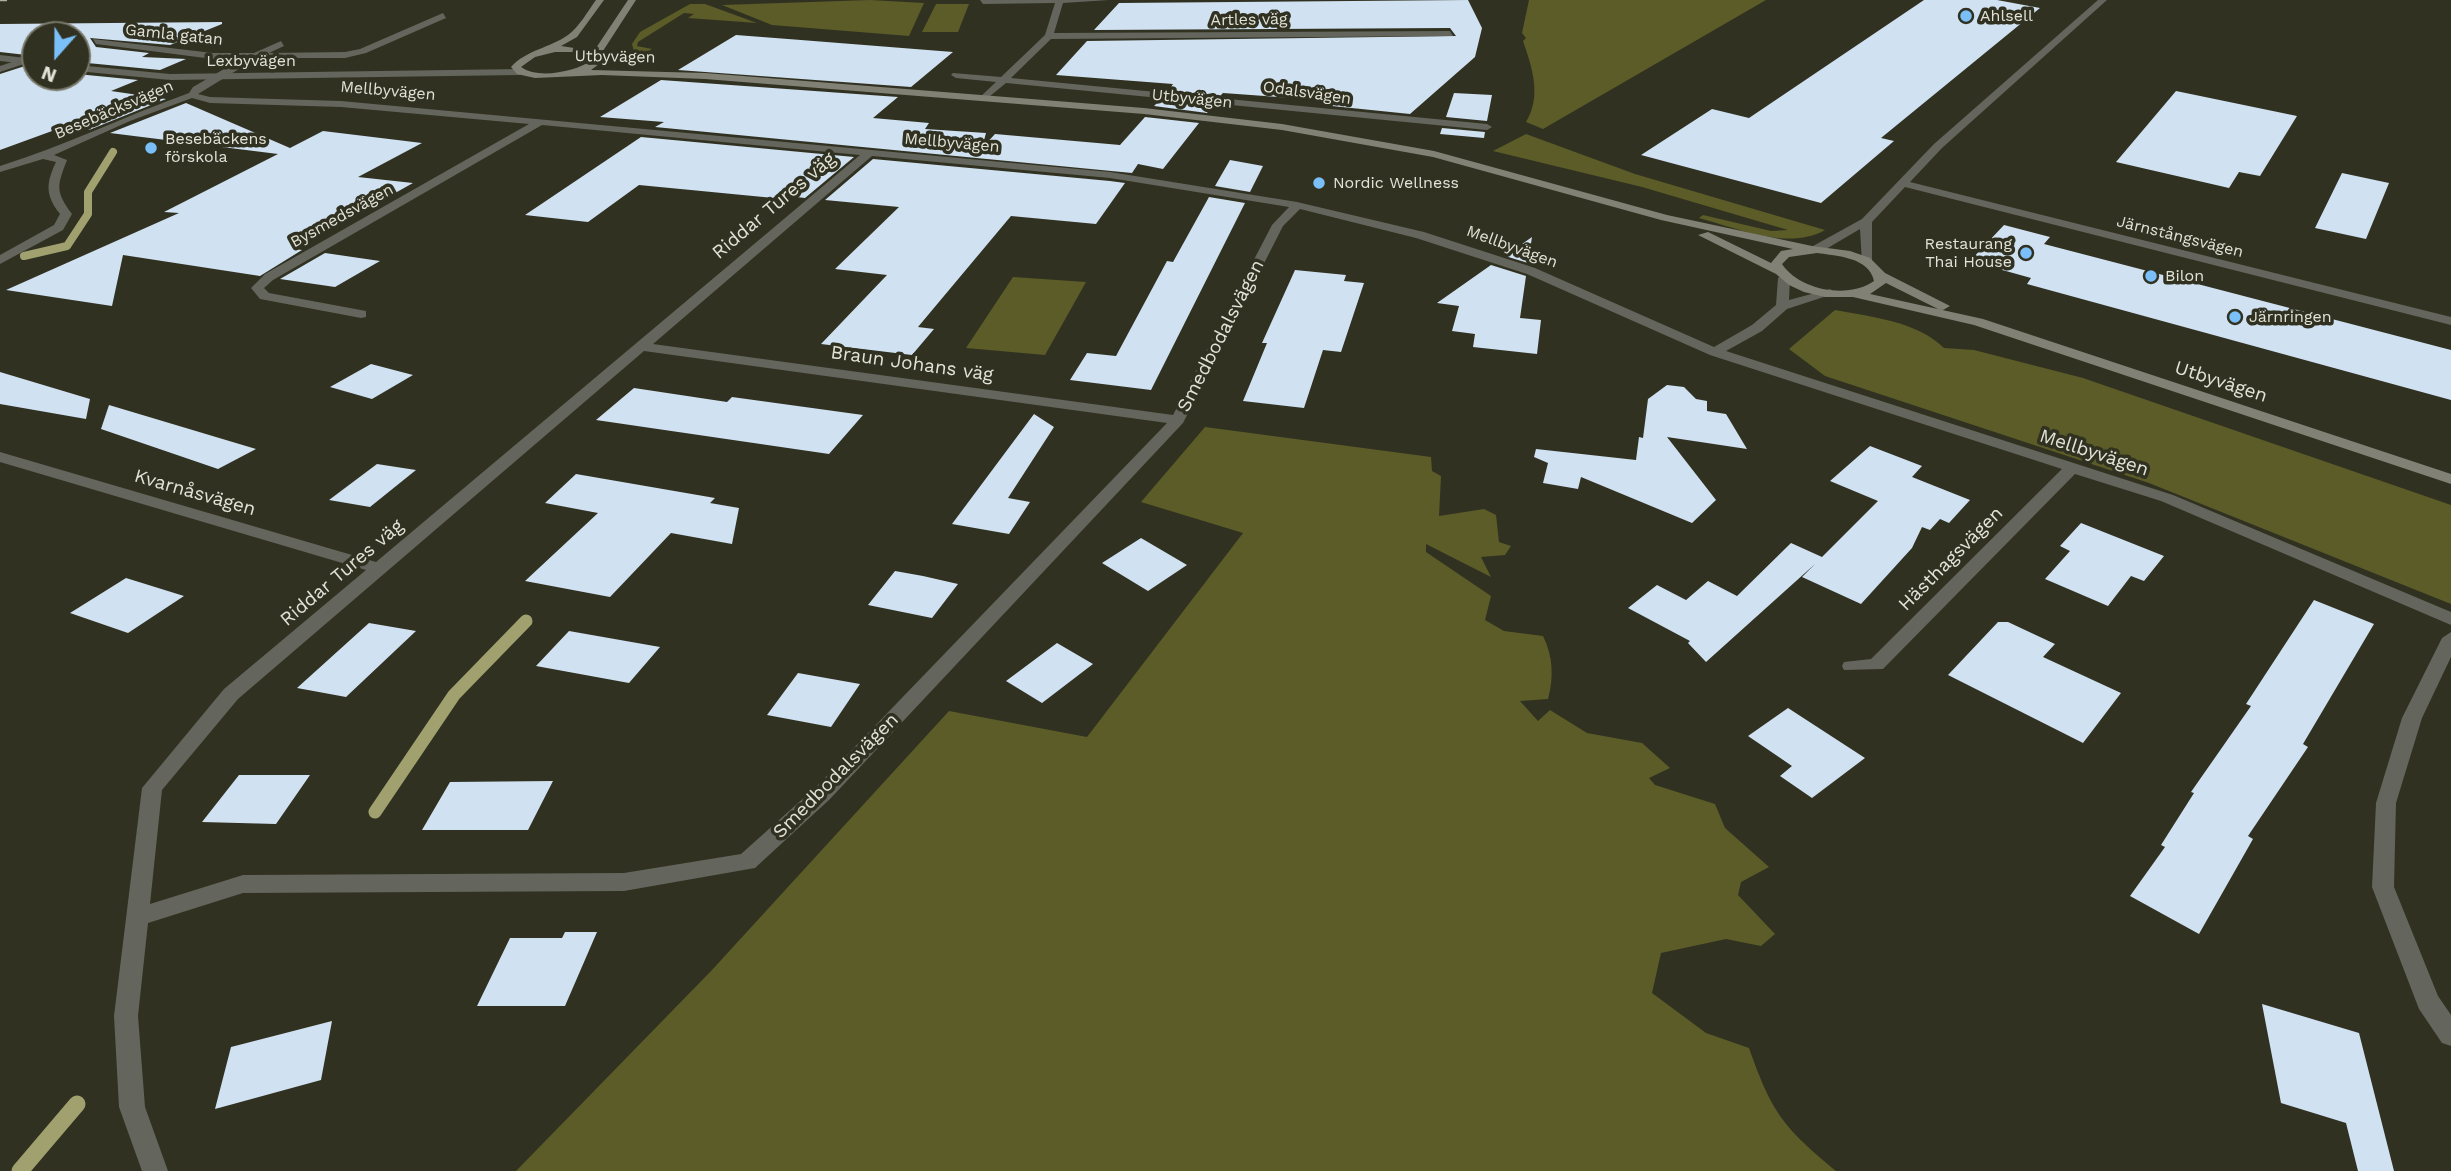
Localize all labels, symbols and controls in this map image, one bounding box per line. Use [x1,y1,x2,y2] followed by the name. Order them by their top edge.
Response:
[1980,6,2033,26] place label: Ahlsell
[1958,8,1974,24] marker: Ahlsell
[1210,10,1288,30] street label: Artles väg
[124,20,224,50] street label: Gamla gatan
[21,21,91,91] north arrow
[574,47,656,67] street label: Utbyvägen
[206,51,296,71] street label: Lexbyvägen
[38,61,60,87] text: N
[52,76,176,144] street label: Besebäcksvägen
[340,77,436,105] street label: Mellbyvägen
[1262,77,1352,109] street label: Odalsvägen
[1151,85,1233,113] street label: Utbyvägen
[165,129,267,167] place label: Besebäckens förskola
[904,129,1000,157] street label: Mellbyvägen
[143,140,159,156] marker: Besebäckens förskola
[708,148,840,264] street label: Riddar Tures väg
[1333,173,1459,193] place label: Nordic Wellness
[1311,175,1327,191] marker: Nordic Wellness
[287,180,397,252] street label: Bysmedsvägen
[2115,212,2245,262] street label: Järnstångsvägen
[1464,222,1560,272] street label: Mellbyvägen
[1925,234,2012,272] place label: Restaurang Thai House
[2018,245,2034,261] marker: Restaurang Thai House
[1173,256,1269,416] street label: Smedbodalsvägen
[2165,266,2204,286] place label: Bilon
[2143,268,2159,284] marker: Bilon
[2249,307,2332,327] place label: Järnringen
[2227,309,2243,325] marker: Järnringen
[829,341,995,387] street label: Braun Johans väg
[2172,356,2270,408] street label: Utbyvägen
[2037,425,2151,481] street label: Mellbyvägen
[132,465,258,521] street label: Kvarnåsvägen
[1894,502,2008,616] street label: Hästhagsvägen
[276,515,408,631] street label: Riddar Tures väg
[769,709,903,843] street label: Smedbodalsvägen

